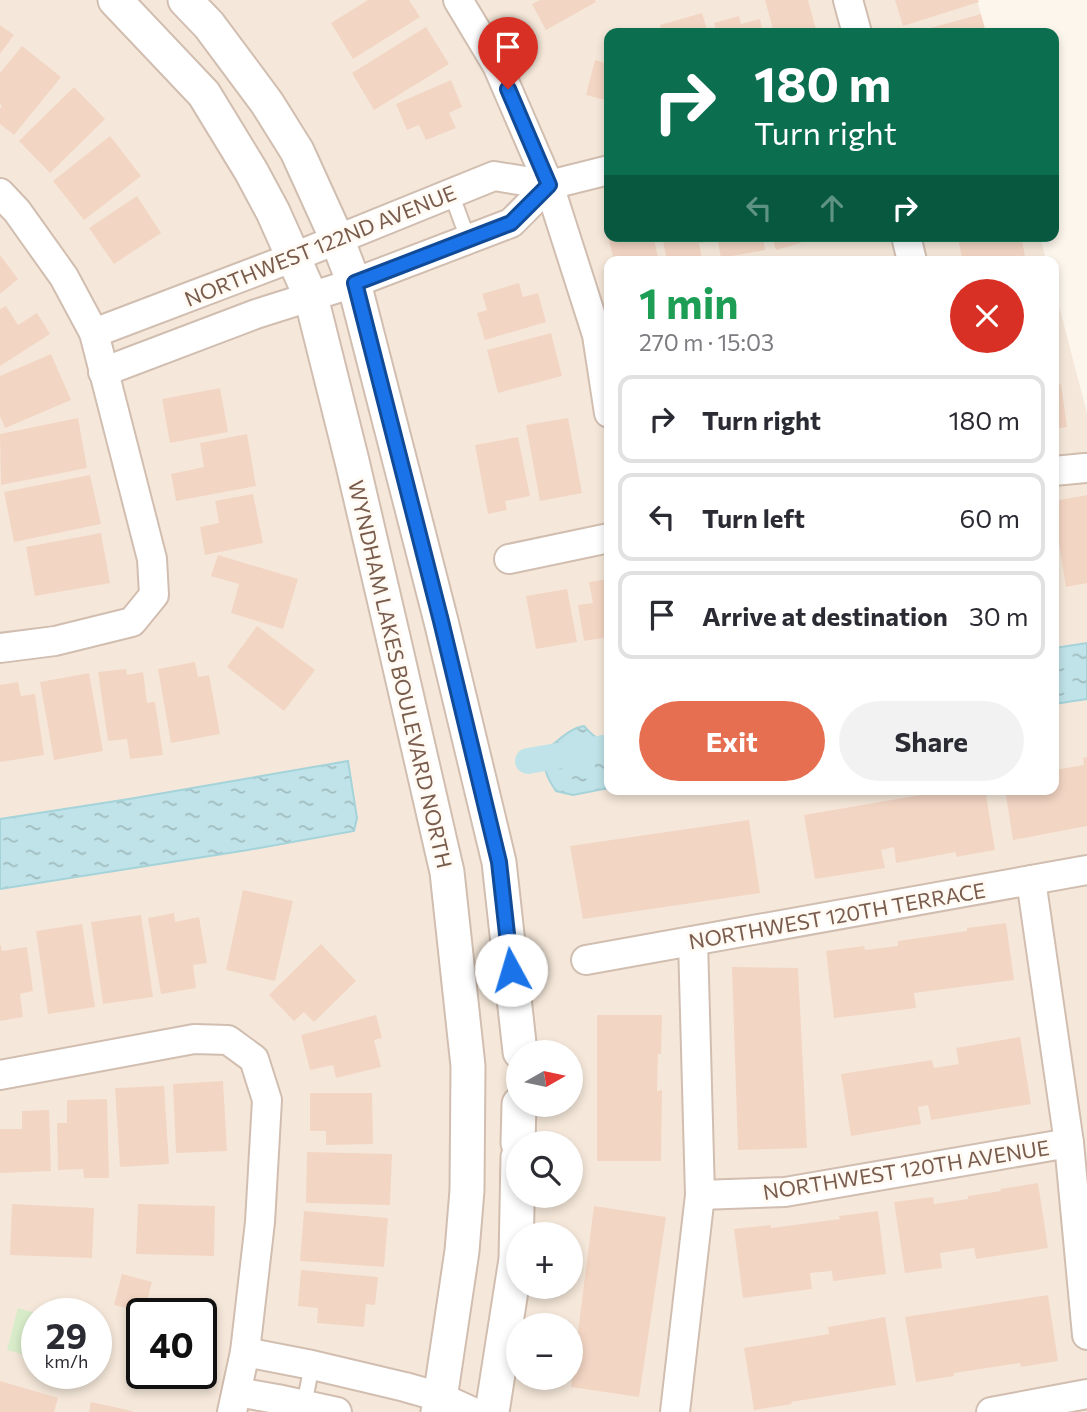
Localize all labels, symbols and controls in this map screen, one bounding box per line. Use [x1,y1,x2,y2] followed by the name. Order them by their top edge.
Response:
[478,17,538,89] pin
[489,28,527,66] icon: arrive
[754,52,891,112] text: 180 m
[639,56,730,147] icon: right
[754,112,897,152] text: Turn right
[181,179,459,311] street label: NORTHWEST 122ND AVENUE
[740,189,778,227] icon: left
[813,189,851,227] icon: ahead
[886,189,924,227] icon: right
[639,276,739,328] text: 1 min
[950,279,1024,353] button: close
[639,328,774,356] text: 270 m · 15:03
[643,400,681,438] icon: right
[702,404,821,435] text: Turn right
[948,404,1020,435] text: 180 m
[344,478,458,870] street label: WYNDHAM LAKES BOULEVARD NORTH
[643,498,681,536] icon: left
[702,502,805,533] text: Turn left
[960,502,1020,533] text: 60 m
[643,596,681,634] icon: arrive
[702,600,948,631] text: Arrive at destination
[969,600,1028,631] text: 30 m
[639,701,825,781] button: Exit
[839,701,1024,781] button: Share
[687,877,987,953] street label: NORTHWEST 120TH TERRACE
[474,933,548,1007] position arrow
[506,1040,583,1116] north arrow
[506,1040,583,1390] map controls
[506,1131,583,1208] button: search
[761,1134,1051,1204] street label: NORTHWEST 120TH AVENUE
[506,1222,583,1299] button: +
[126,1298,217,1389] speed limit sign: 40
[46,1313,87,1356] text: 29
[506,1313,583,1390] button: −
[45,1350,88,1372] text: km/h

